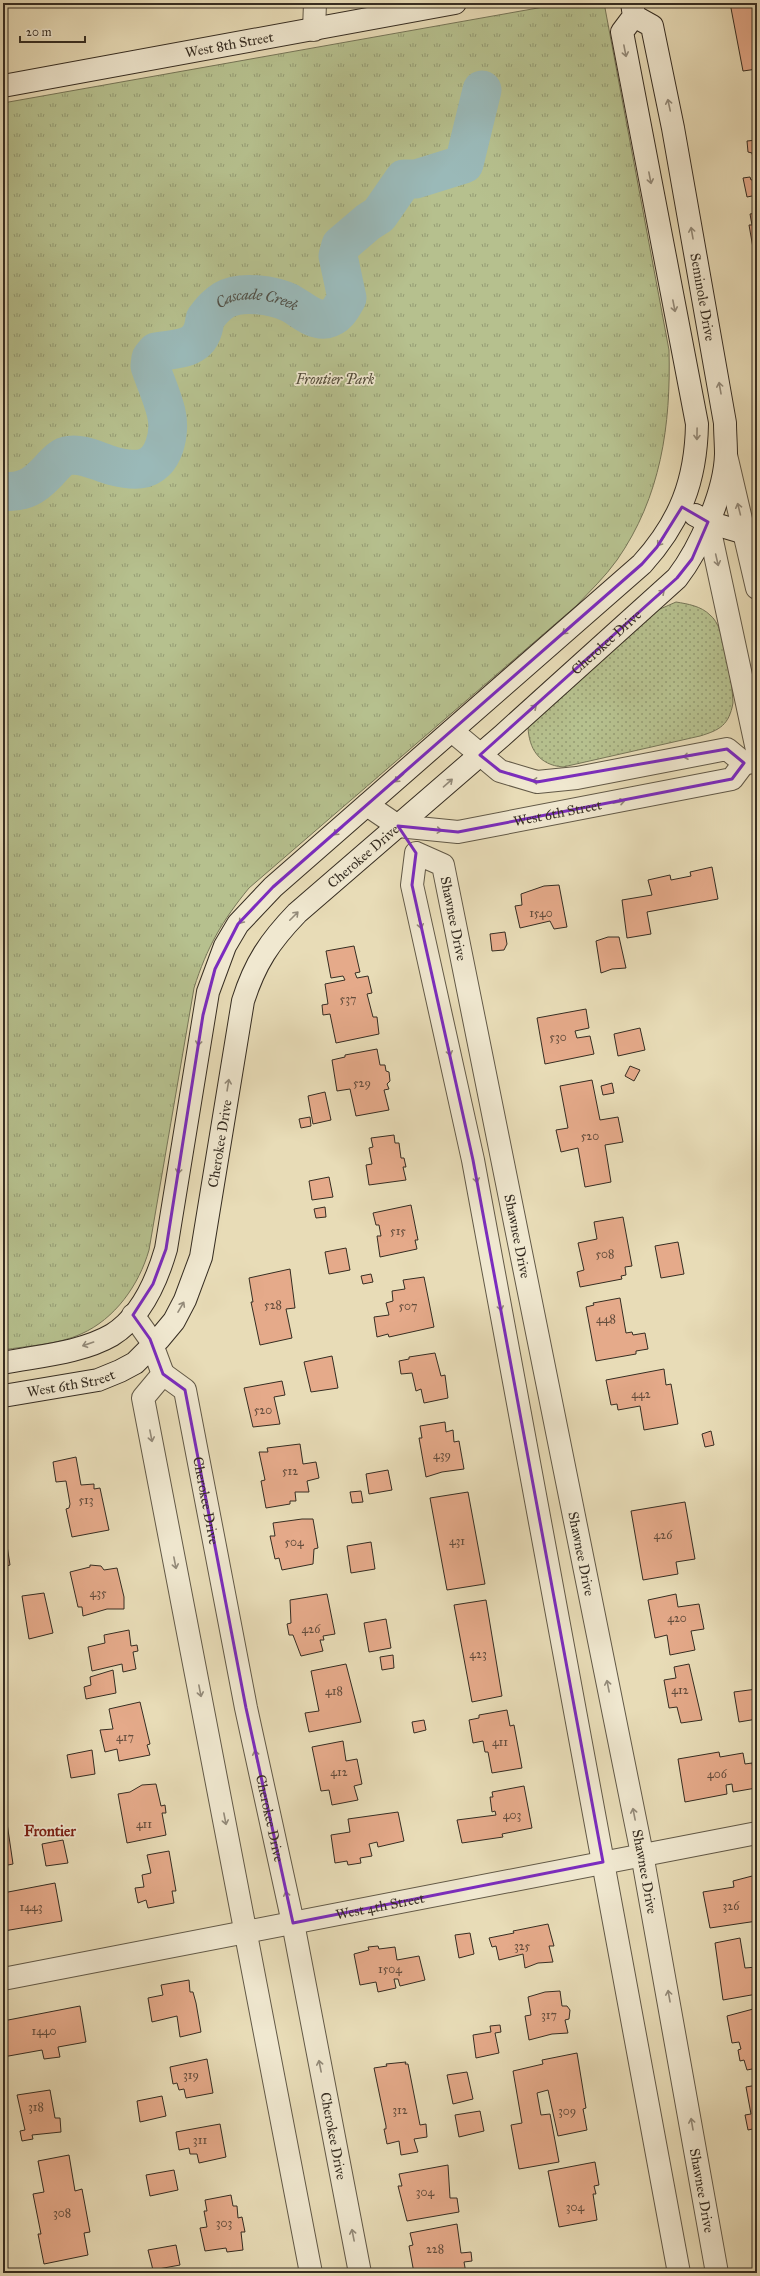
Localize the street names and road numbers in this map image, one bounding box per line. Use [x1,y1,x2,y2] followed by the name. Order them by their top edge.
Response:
[184,28,275,61] street label: West 8th Street
[686,252,719,343] street label: Seminole Drive
[568,606,645,678] street label: Cherokee Drive
[512,796,603,830] street label: West 6th Street
[324,821,403,892] street label: Cherokee Drive
[437,875,470,962] street label: Shawnee Drive
[205,1098,236,1189] street label: Cherokee Drive
[500,1193,534,1280] street label: Shawnee Drive
[26,1366,118,1401] street label: West 6th Street
[189,1455,222,1546] street label: Cherokee Drive
[564,1510,598,1598] street label: Shawnee Drive
[252,1773,287,1864] street label: Cherokee Drive
[628,1828,661,1915] street label: Shawnee Drive
[334,1890,426,1923] street label: West 4th Street
[317,2091,350,2181] street label: Cherokee Drive
[686,2147,718,2234] street label: Shawnee Drive

